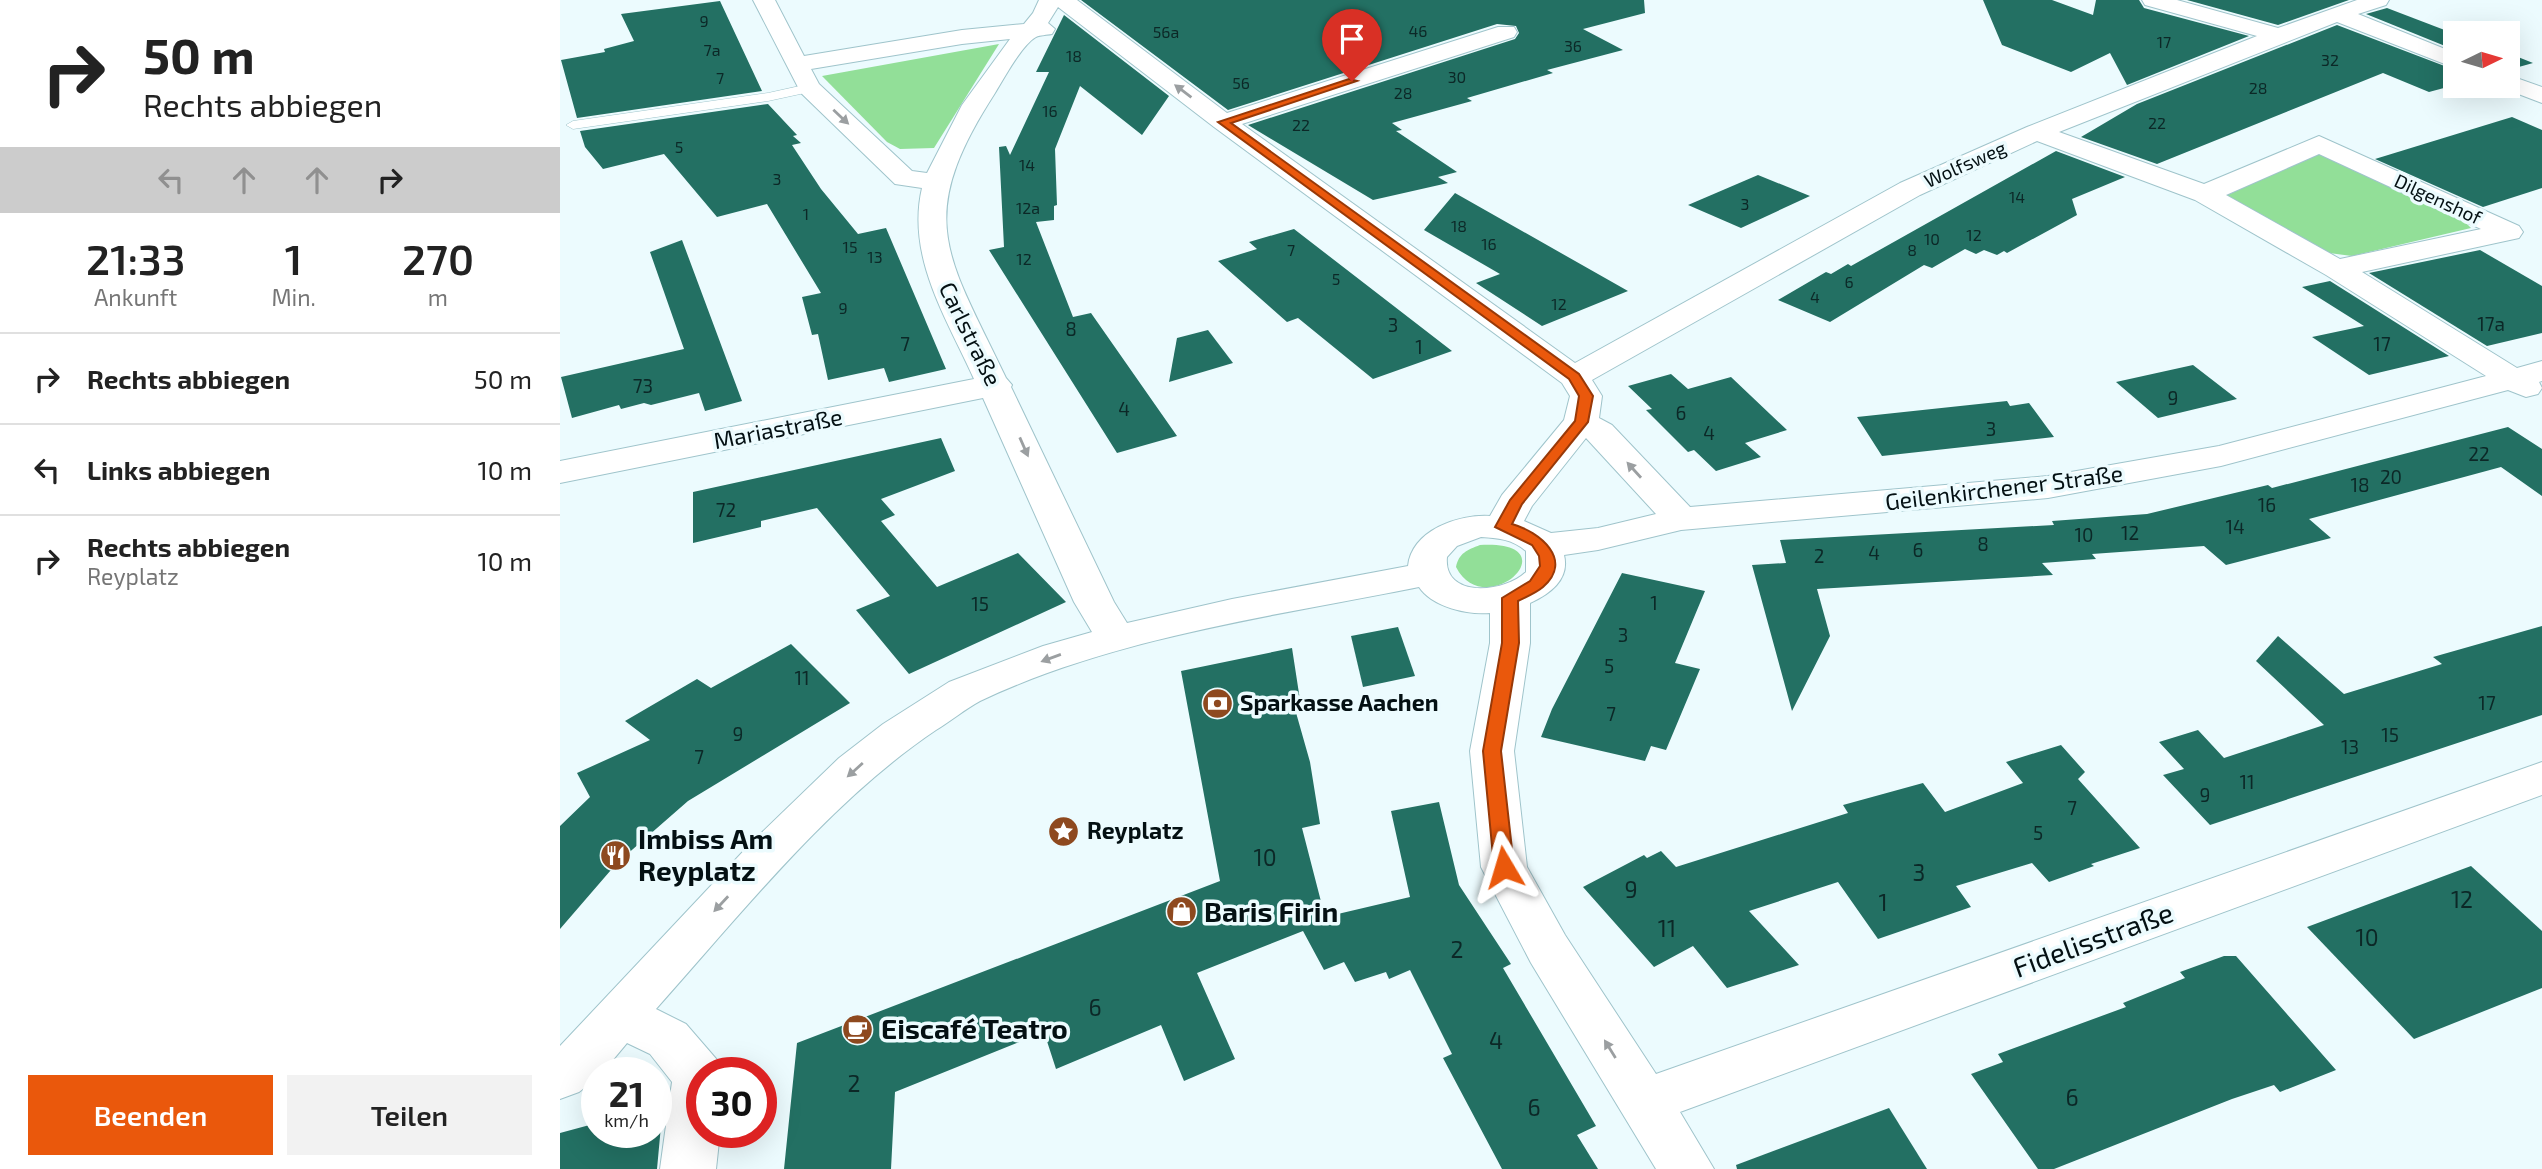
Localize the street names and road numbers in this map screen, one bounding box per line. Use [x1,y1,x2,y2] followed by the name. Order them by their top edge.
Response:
[1920,135,2010,192] street label: Wolfsweg
[2391,168,2486,229] street label: Dilgenshof
[934,277,1008,390] street label: Carlstraße
[711,402,845,454] street label: Mariastraße
[1883,459,2124,515] street label: Geilenkirchener Straße
[2008,894,2177,984] street label: Fidelisstraße

